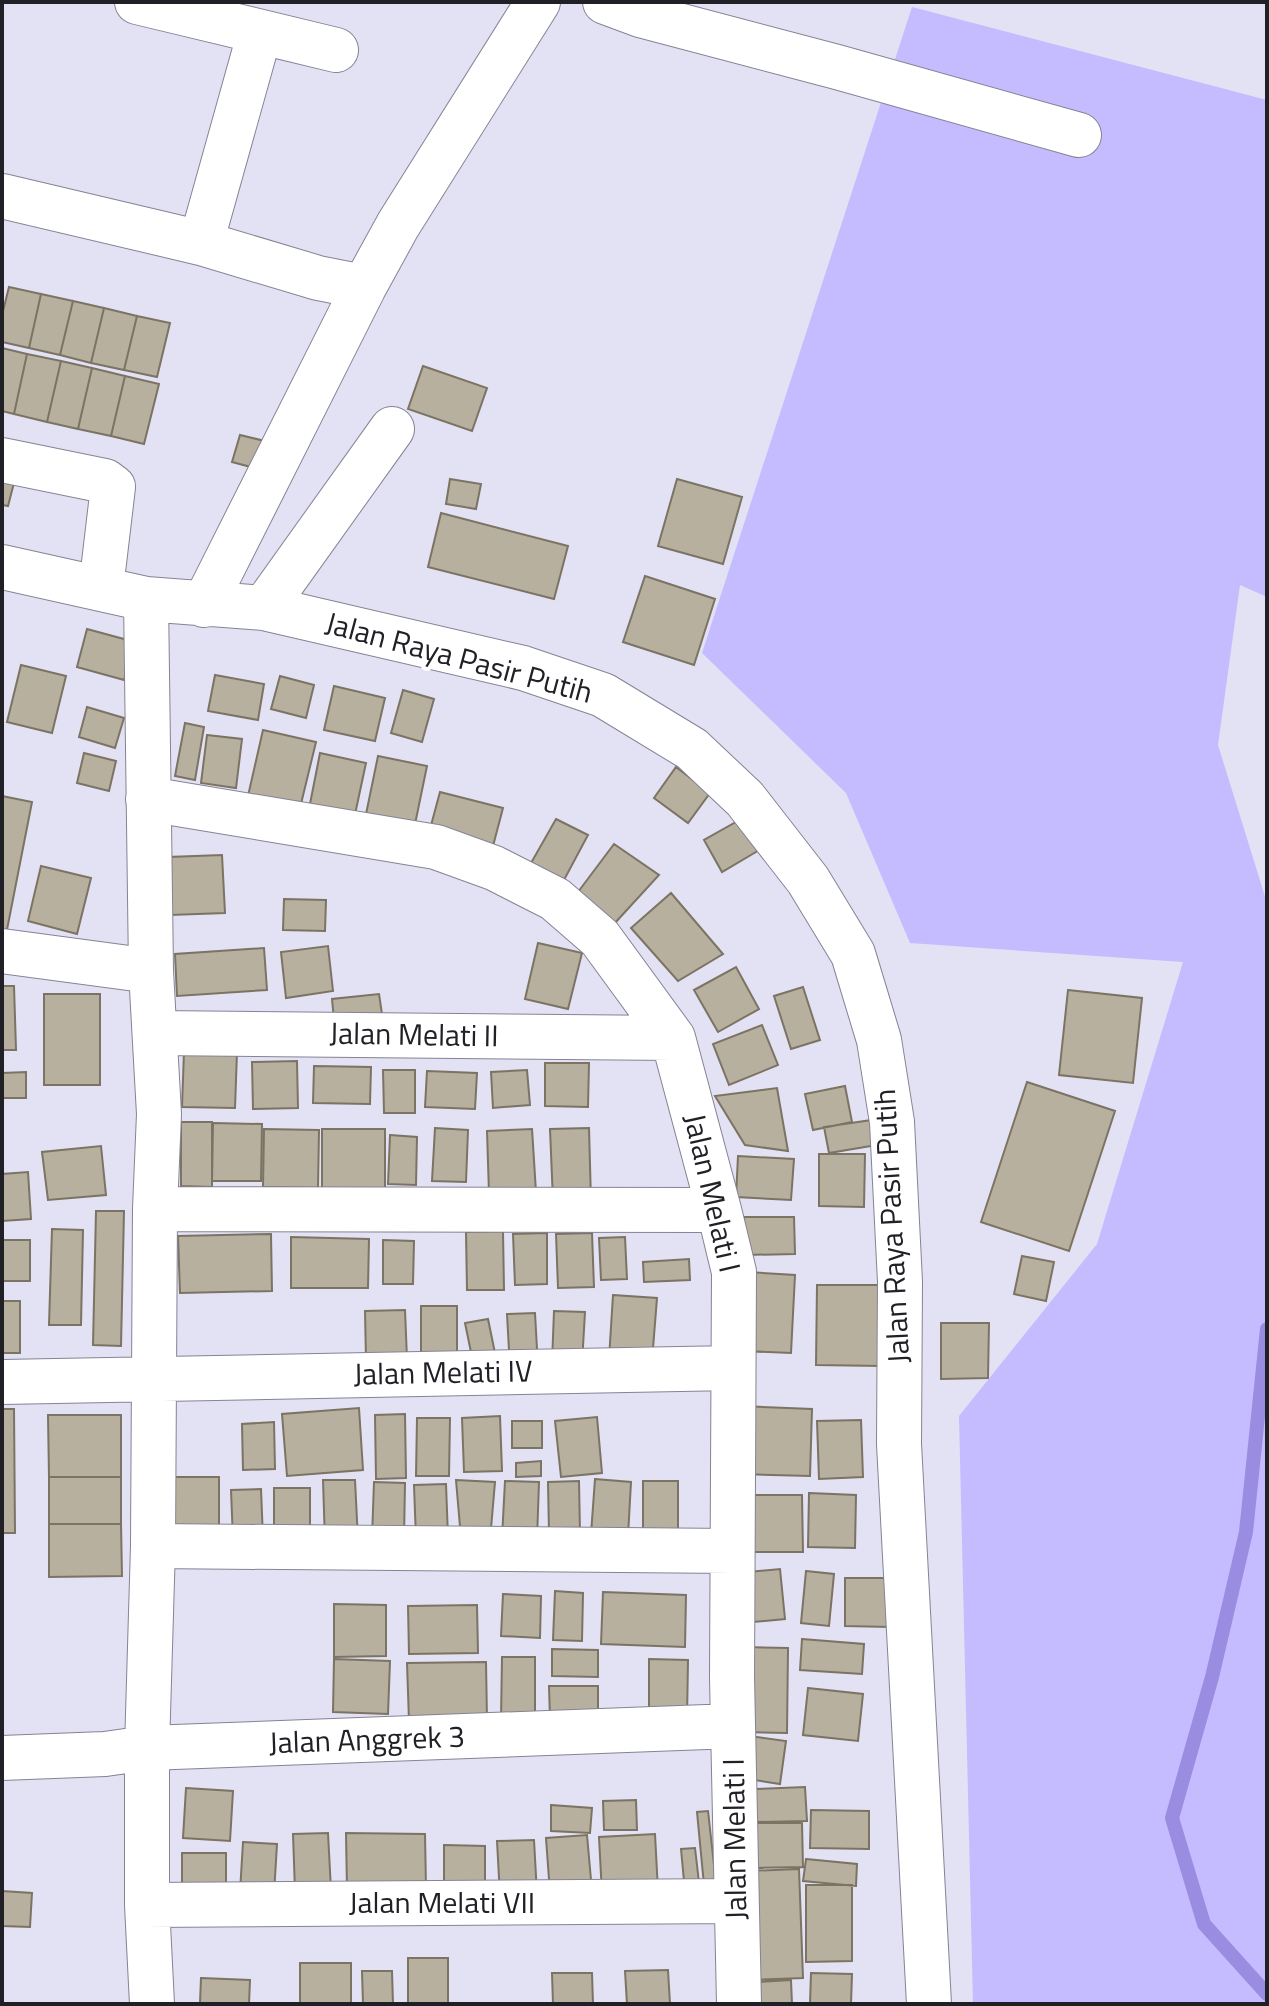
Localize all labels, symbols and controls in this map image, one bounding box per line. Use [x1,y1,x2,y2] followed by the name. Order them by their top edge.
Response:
[321,599,598,715] street label: Jalan Raya Pasir Putih
[329,1010,499,1058] street label: Jalan Melati II
[861,1088,921,1364] street label: Jalan Raya Pasir Putih
[672,1109,754,1277] street label: Jalan Melati I
[353,1347,533,1397] street label: Jalan Melati IV
[268,1713,466,1765] street label: Jalan Anggrek 3
[710,1758,758,1920] street label: Jalan Melati I
[349,1879,535,1925] street label: Jalan Melati VII

